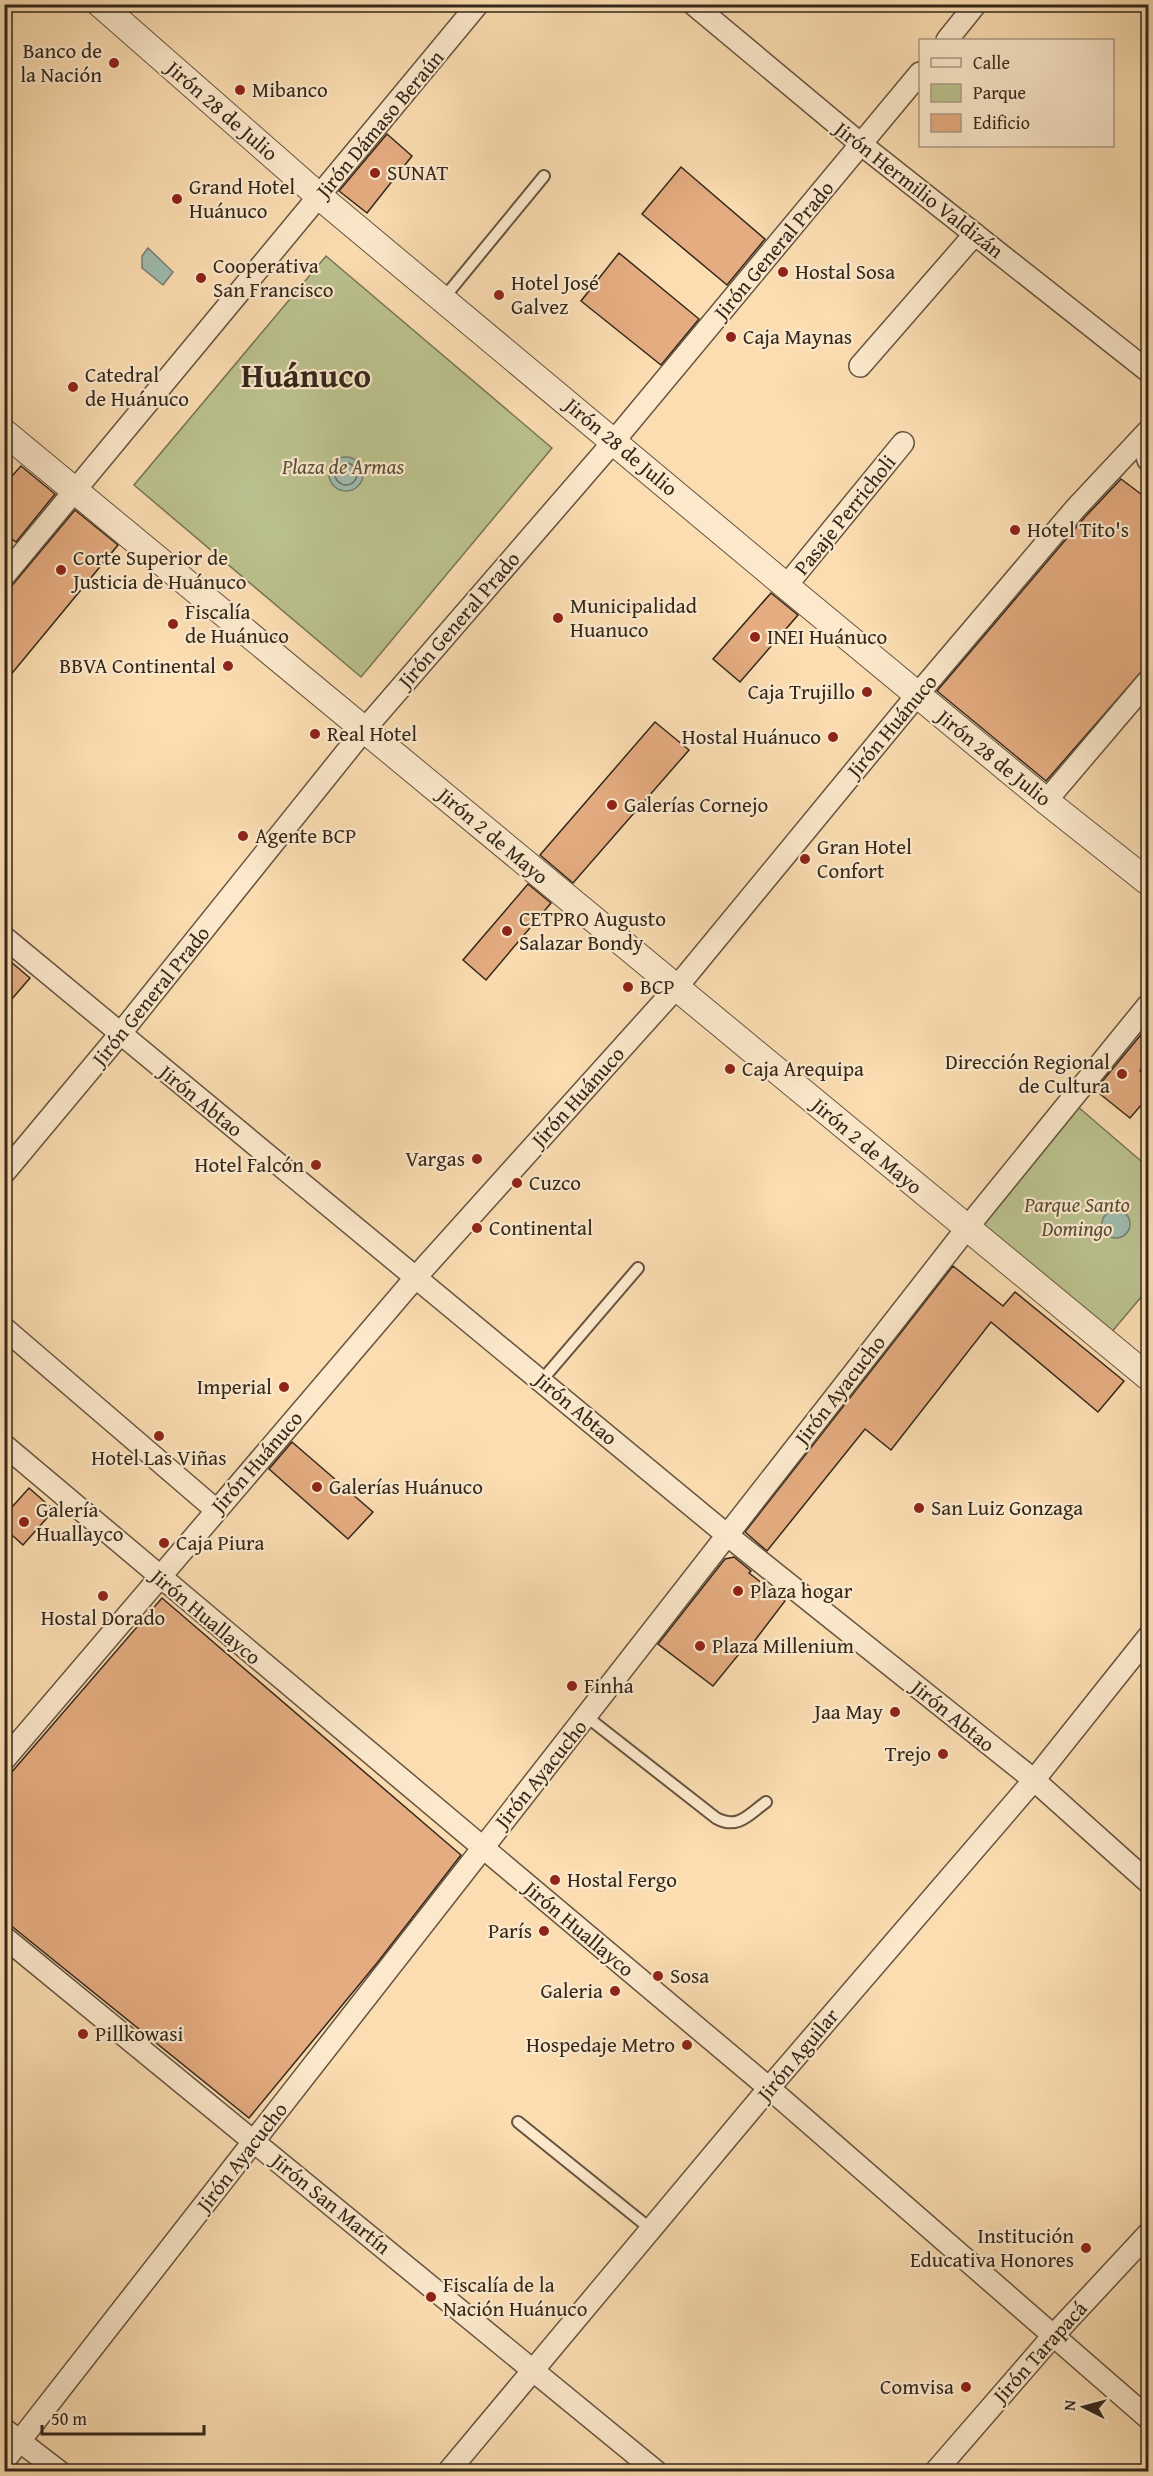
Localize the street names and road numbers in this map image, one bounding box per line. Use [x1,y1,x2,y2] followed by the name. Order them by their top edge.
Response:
[306,43,451,207] street label: Jirón Dámaso Beraún
[157,51,285,168] street label: Jirón 28 de Julio
[826,112,1011,266] street label: Jirón Hermilio Valdizán
[704,174,841,328] street label: Jirón General Prado
[556,388,685,503] street label: Jirón 28 de Julio
[786,448,903,582] street label: Pasaje Perricholi
[388,544,527,697] street label: Jirón General Prado
[837,667,944,786] street label: Jirón Huánuco
[928,700,1058,813] street label: Jirón 28 de Julio
[429,778,556,891] street label: Jirón 2 de Mayo
[82,919,217,1075] street label: Jirón General Prado
[522,1039,632,1156] street label: Jirón Huánuco
[150,1055,250,1144] street label: Jirón Abtao
[803,1088,930,1201] street label: Jirón 2 de Mayo
[785,1328,893,1454] street label: Jirón Ayacucho
[526,1363,625,1453] street label: Jirón Abtao
[201,1404,310,1522] street label: Jirón Huánuco
[142,1559,268,1672] street label: Jirón Huallayco
[902,1670,1002,1759] street label: Jirón Abtao
[485,1713,594,1837] street label: Jirón Ayacucho
[515,1871,641,1984] street label: Jirón Huallayco
[747,2001,846,2110] street label: Jirón Aguilar
[187,2095,295,2221] street label: Jirón Ayacucho
[263,2144,398,2262] street label: Jirón San Martín
[983,2294,1094,2412] street label: Jirón Tarapacá

